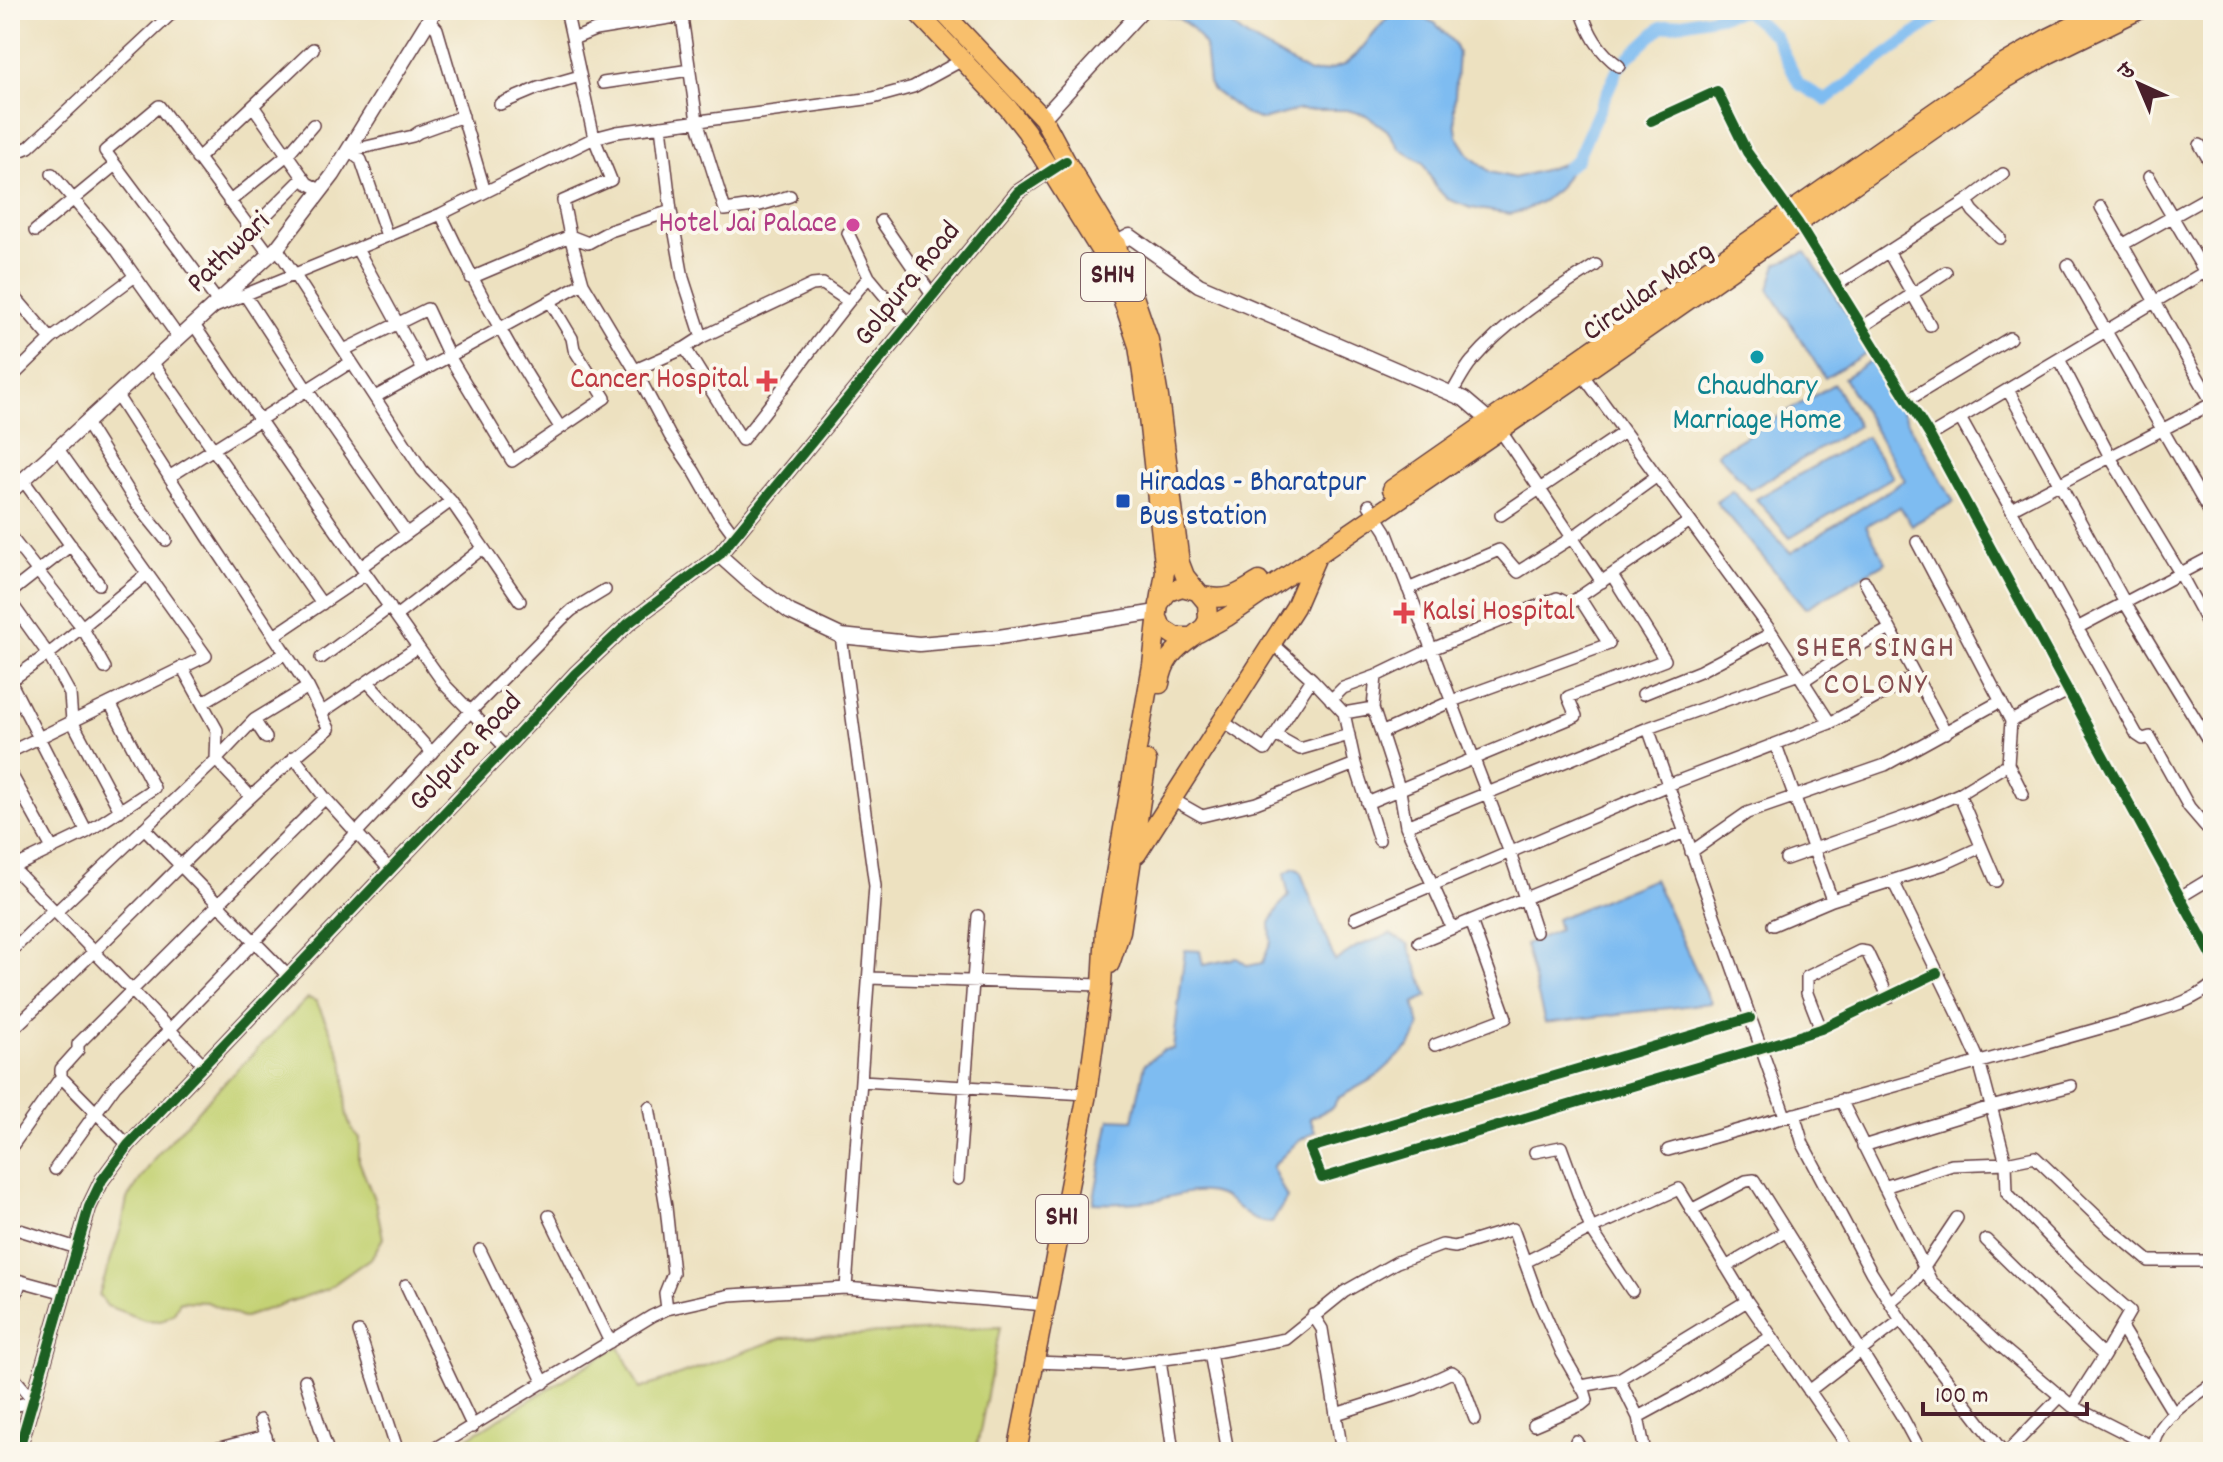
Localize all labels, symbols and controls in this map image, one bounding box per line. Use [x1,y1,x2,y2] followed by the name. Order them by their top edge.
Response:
[2099,44,2179,124] north arrow
[2112,56,2144,88] text: उ
[178,203,282,305] street label: Pathwari
[659,204,837,247] place label: Hotel Jai Palace
[845,213,973,357] street label: Golpura Road
[844,216,862,234] marker: Hotel Jai Palace
[1575,232,1723,354] street label: Circular Marg
[1081,253,1145,301] road number: SH14
[1748,348,1766,366] marker: Chaudhary Marriage Home
[570,360,749,403] place label: Cancer Hospital
[1672,367,1842,444] place label: Chaudhary Marriage Home
[756,370,778,392] marker: Cancer Hospital
[1139,463,1366,540] place label: Hiradas - Bharatpur Bus station
[1114,492,1132,510] marker: Hiradas - Bharatpur Bus station
[1422,592,1575,635] place label: Kalsi Hospital
[1393,602,1415,624] marker: Kalsi Hospital
[1796,627,1956,710] district label: SHER SINGH COLONY
[400,683,534,823] street label: Golpura Road
[1036,1195,1088,1243] road number: SH1
[1923,1366,2087,1416] scale bar
[1935,1380,1988,1414] text: 100 m

